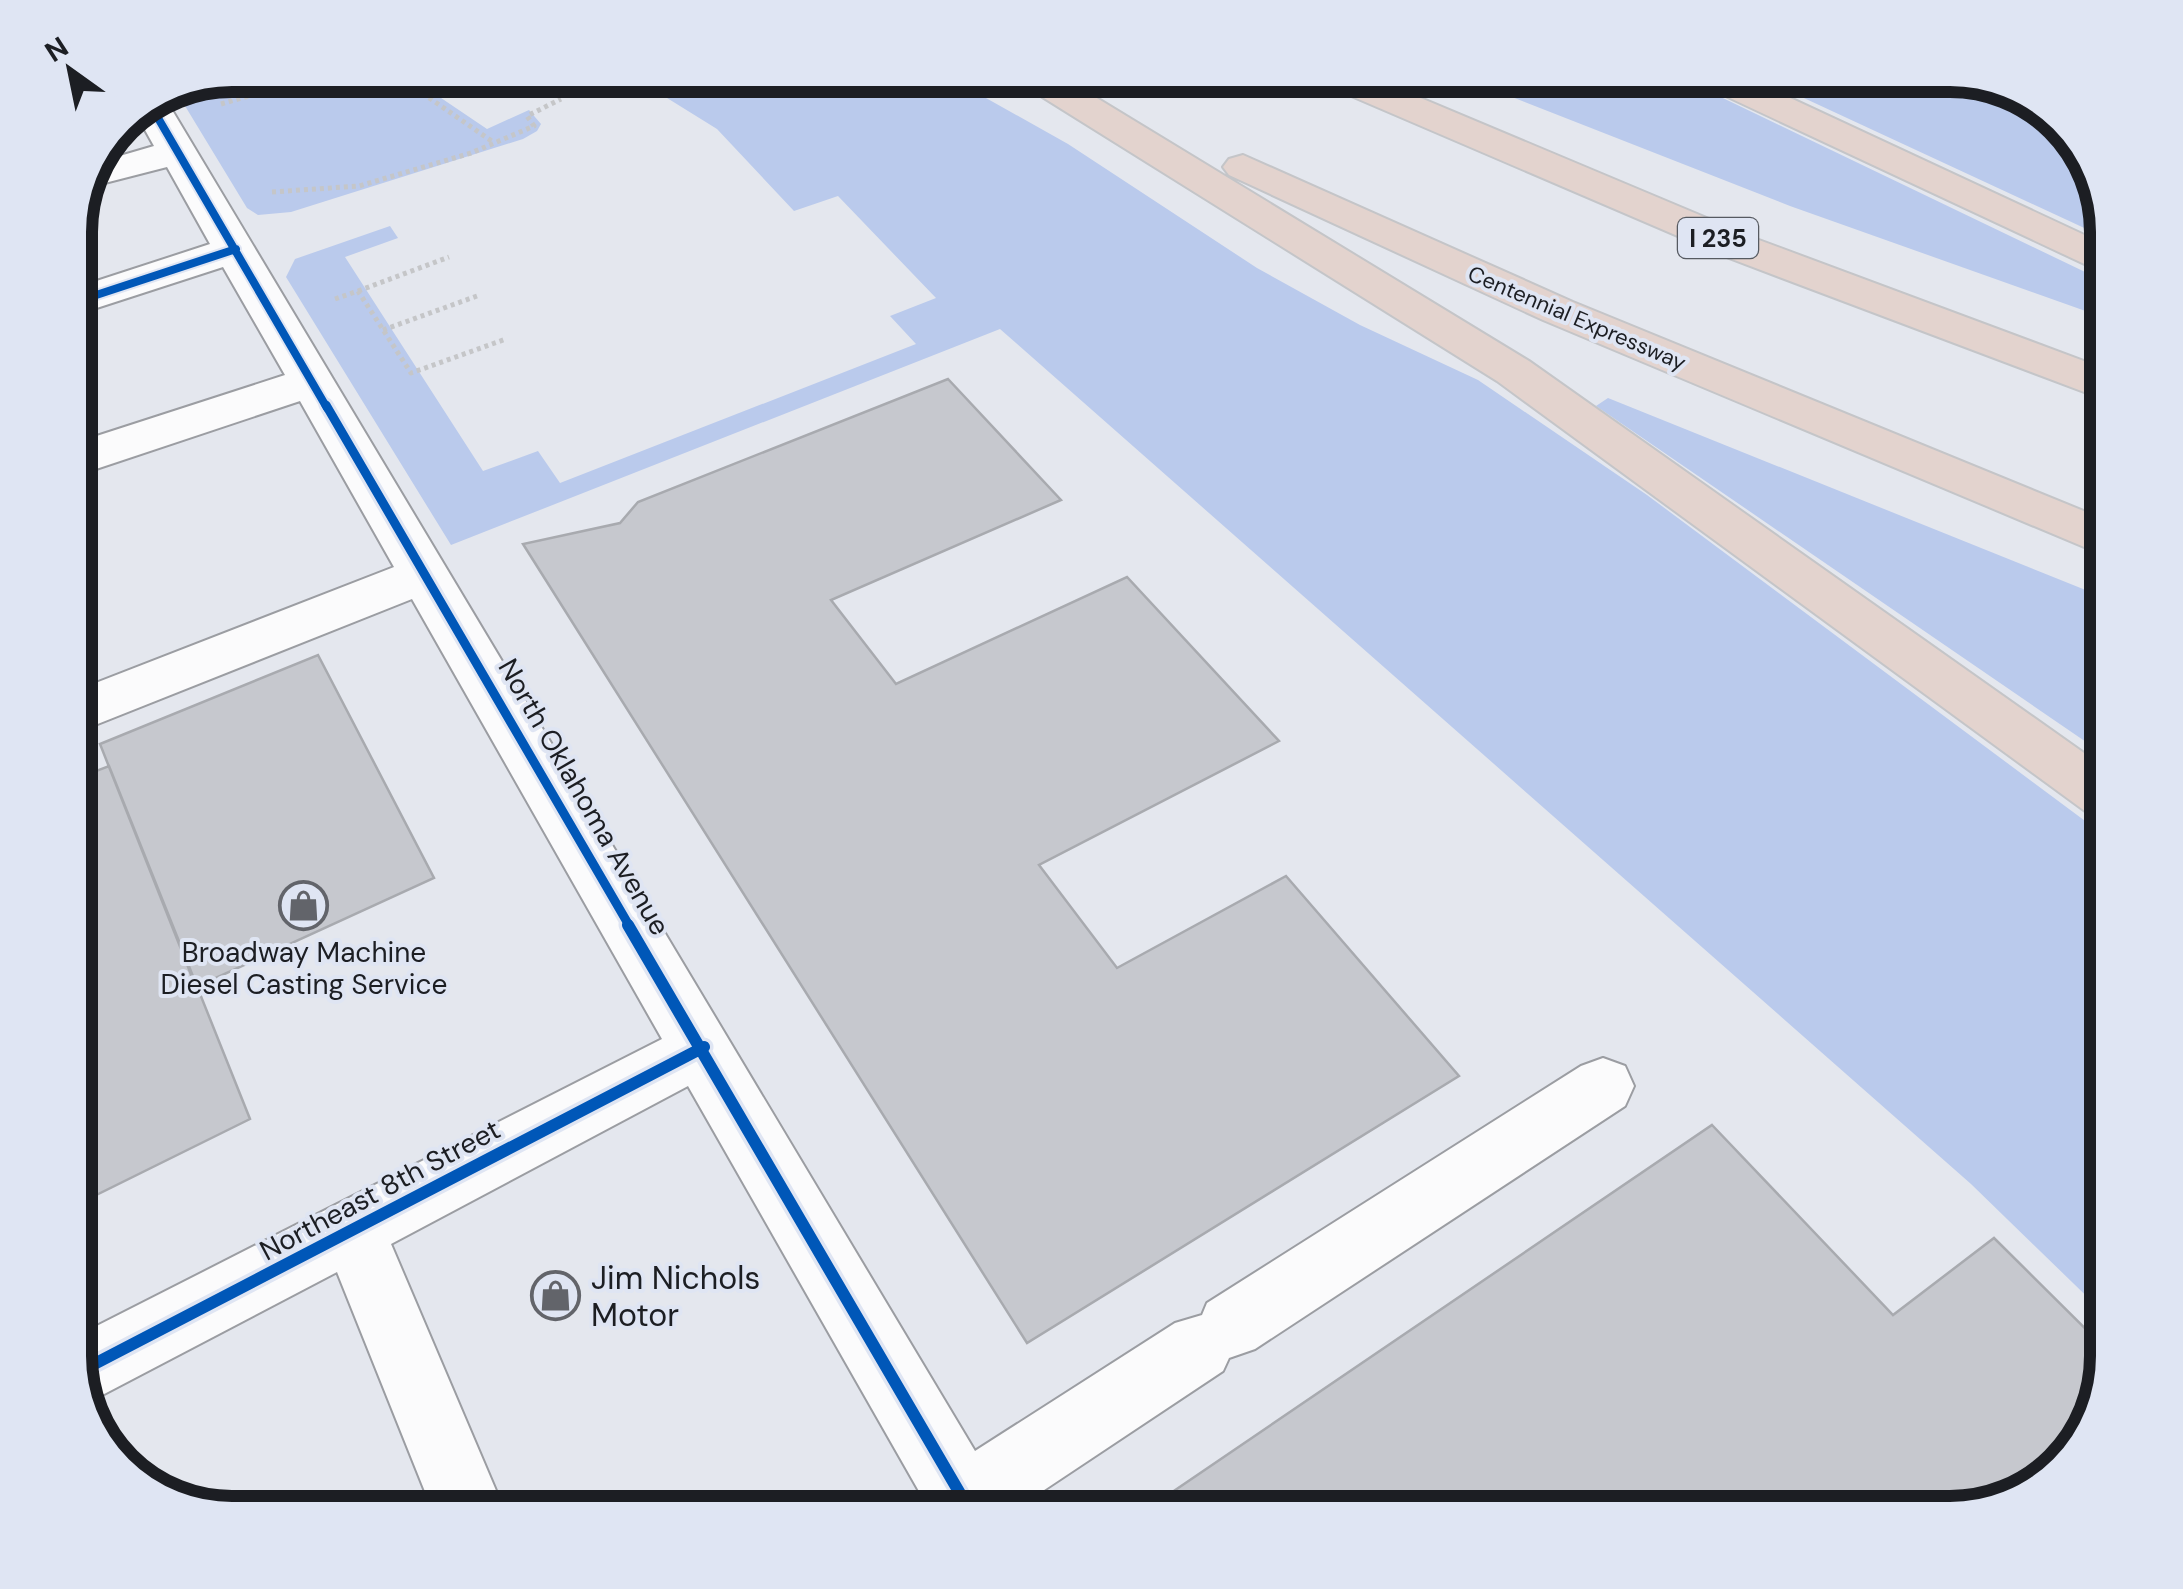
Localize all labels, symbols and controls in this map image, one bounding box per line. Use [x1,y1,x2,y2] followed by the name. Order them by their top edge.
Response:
[20,20,120,120] north arrow
[38,28,75,71] text: N
[1678,218,1758,258] road number: I 235
[1464,259,1690,377] street label: Centennial Expressway
[490,652,678,942] street label: North Oklahoma Avenue
[278,879,330,931] shop icon: Broadway Machine Diesel Casting Service
[160,934,448,1003] place label: Broadway Machine Diesel Casting Service
[253,1111,507,1269] street label: Northeast 8th Street
[591,1257,760,1336] place label: Jim Nichols Motor
[530,1270,582,1322] shop icon: Jim Nichols Motor

